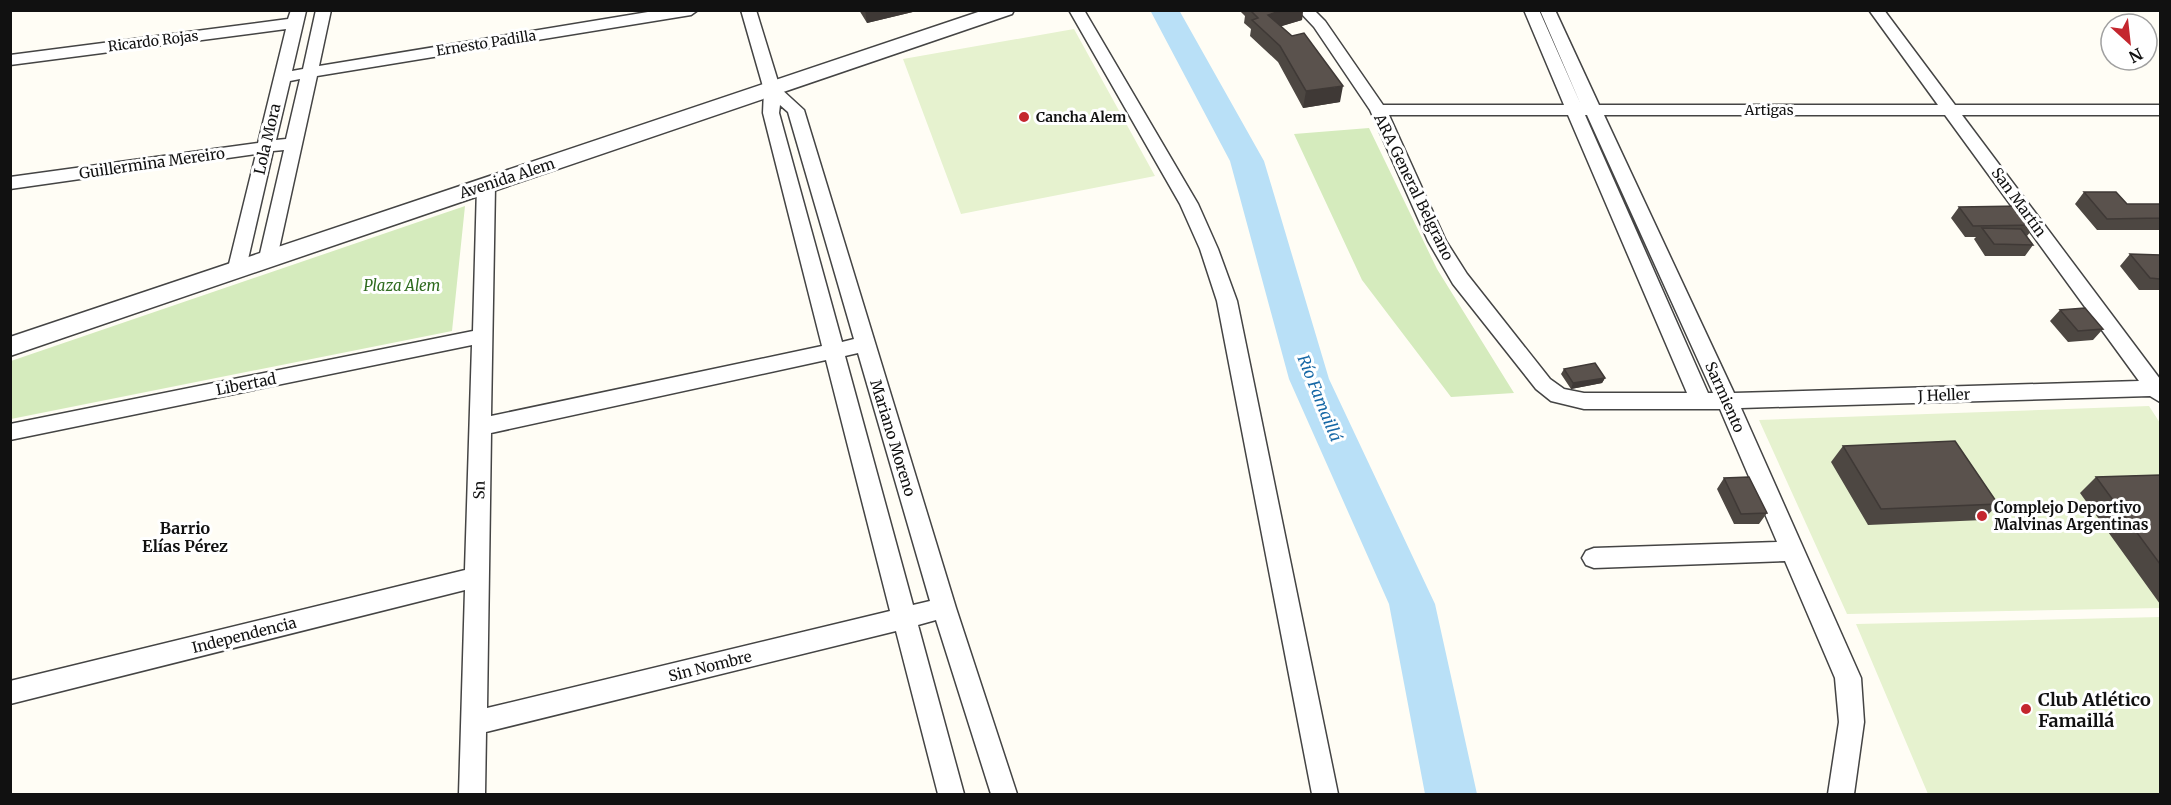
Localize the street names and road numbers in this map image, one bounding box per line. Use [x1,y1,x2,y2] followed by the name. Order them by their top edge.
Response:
[435,26,538,60] street label: Ernesto Padilla
[107,27,199,55] street label: Ricardo Rojas
[1743,101,1794,119] street label: Artigas
[250,102,284,176] street label: Lola Mora
[1370,110,1458,264] street label: ARA General Belgrano
[78,143,226,183] street label: Guillermina Mereiro
[456,154,557,203] street label: Avenida Alem
[1987,164,2051,240] street label: San Martín
[1701,359,1749,436] street label: Sarmiento
[214,369,278,399] street label: Libertad
[866,377,920,499] street label: Mariano Moreno
[1916,385,1971,405] street label: J Heller
[469,480,489,499] street label: Sn
[190,613,298,657] street label: Independencia
[666,646,754,686] street label: Sin Nombre

